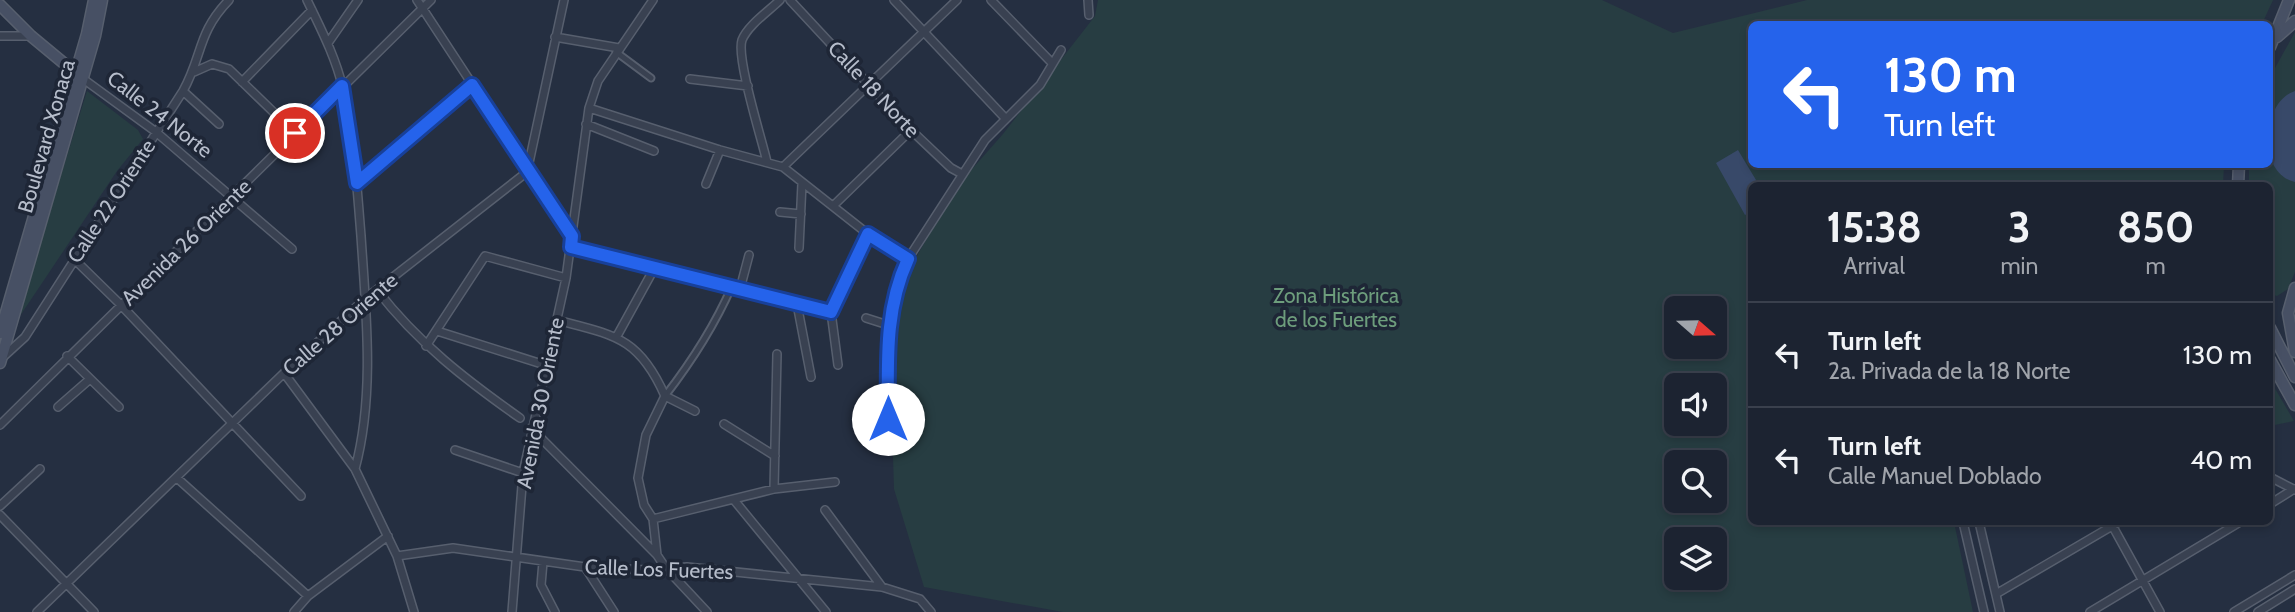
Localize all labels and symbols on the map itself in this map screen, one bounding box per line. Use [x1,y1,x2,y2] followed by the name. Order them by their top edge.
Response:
[823,35,925,143] street label: Calle 18 Norte
[12,56,80,216] street label: Boulevard Xonaca
[102,65,218,163] street label: Calle 24 Norte
[265,103,325,163] pin
[62,134,160,267] street label: Calle 22 Oriente
[116,174,256,310] street label: Avenida 26 Oriente
[277,267,403,381] street label: Calle 28 Oriente
[1273,283,1399,332] park label: Zona Histórica de los Fuertes
[1664,296,1727,359] north arrow
[511,315,569,491] street label: Avenida 30 Oriente
[851,382,925,456] position arrow
[584,554,734,584] street label: Calle Los Fuertes

